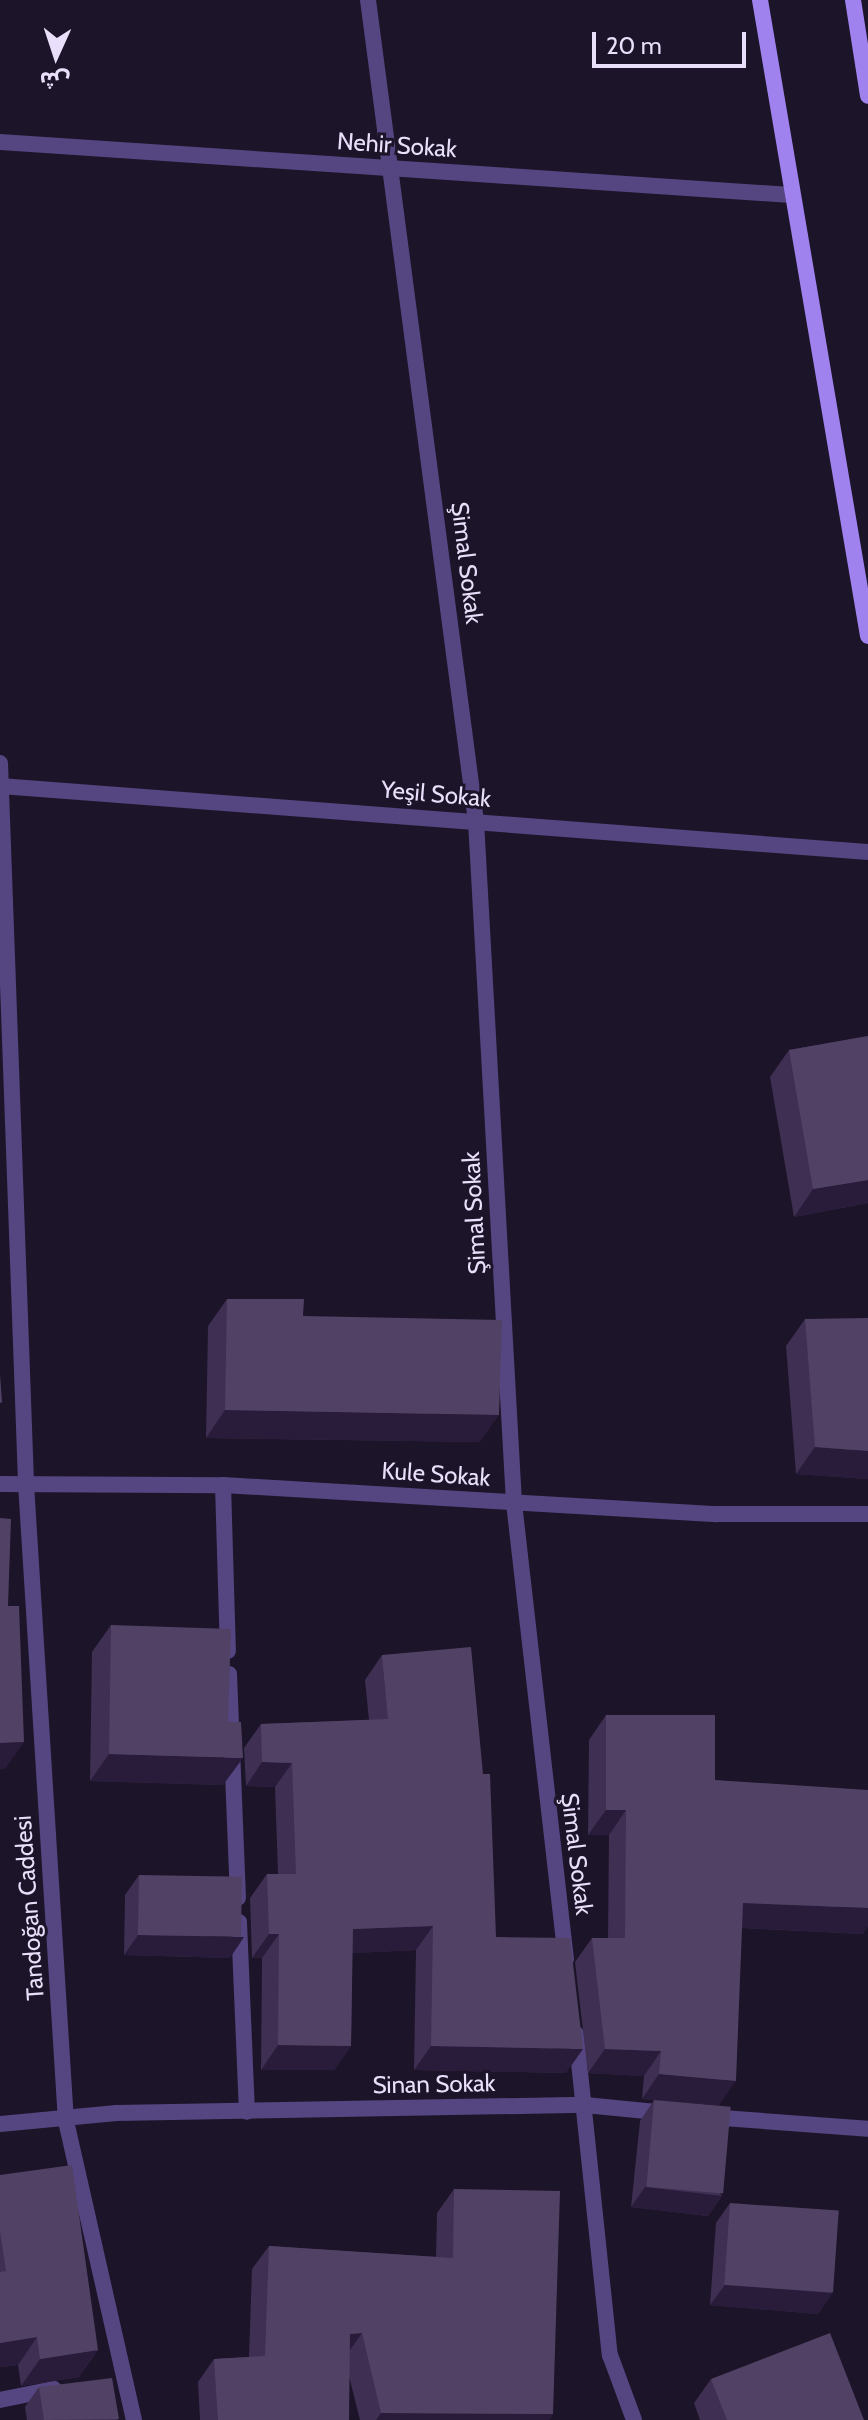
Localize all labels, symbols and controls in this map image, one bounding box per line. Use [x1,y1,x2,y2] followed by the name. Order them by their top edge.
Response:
[16,16,96,96] north arrow
[596,16,750,66] scale bar
[606,31,662,60] text: 20 m
[39,66,70,95] text: ش
[336,126,458,164] street label: Nehir Sokak
[445,500,489,626] street label: Şimal Sokak
[380,775,492,813] street label: Yeşil Sokak
[456,1151,492,1275] street label: Şimal Sokak
[381,1456,491,1492] street label: Kule Sokak
[555,1791,599,1917] street label: Şimal Sokak
[8,1815,50,2001] street label: Tandoğan Caddesi
[372,2069,496,2099] street label: Sinan Sokak

